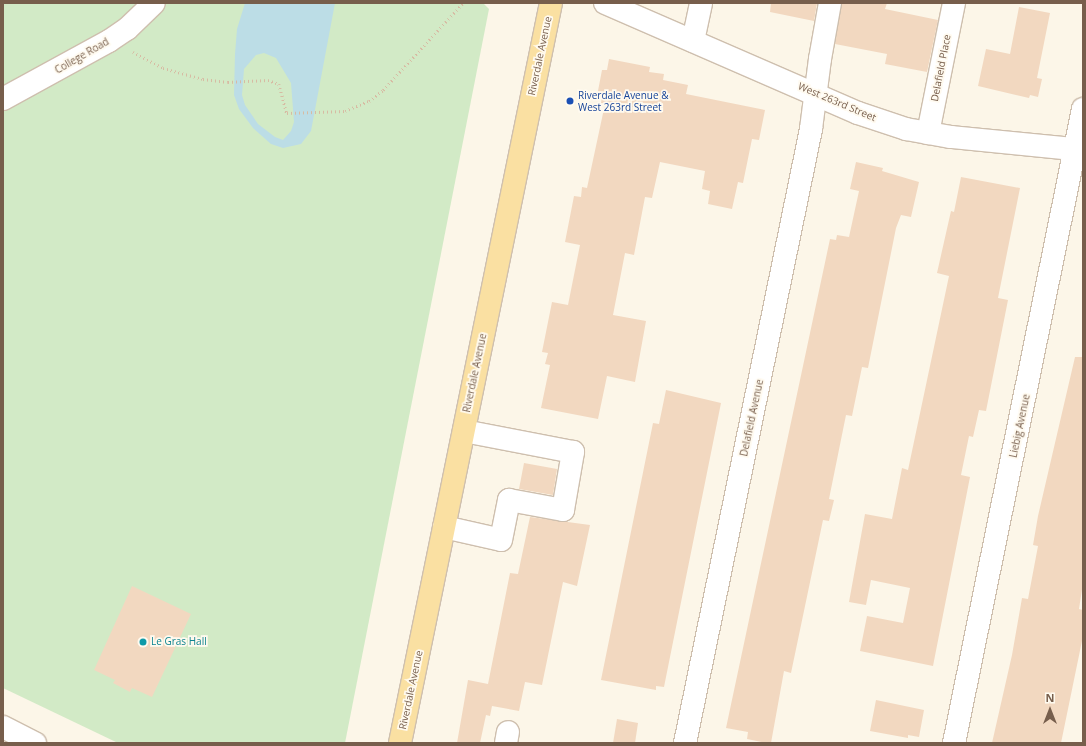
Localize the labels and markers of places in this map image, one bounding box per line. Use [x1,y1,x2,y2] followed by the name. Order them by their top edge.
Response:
[578,89,669,112] place label: Riverdale Avenue & West 263rd Street
[565,96,575,106] marker: Riverdale Avenue & West 263rd Street
[151,636,207,648] place label: Le Gras Hall
[138,637,148,647] marker: Le Gras Hall

